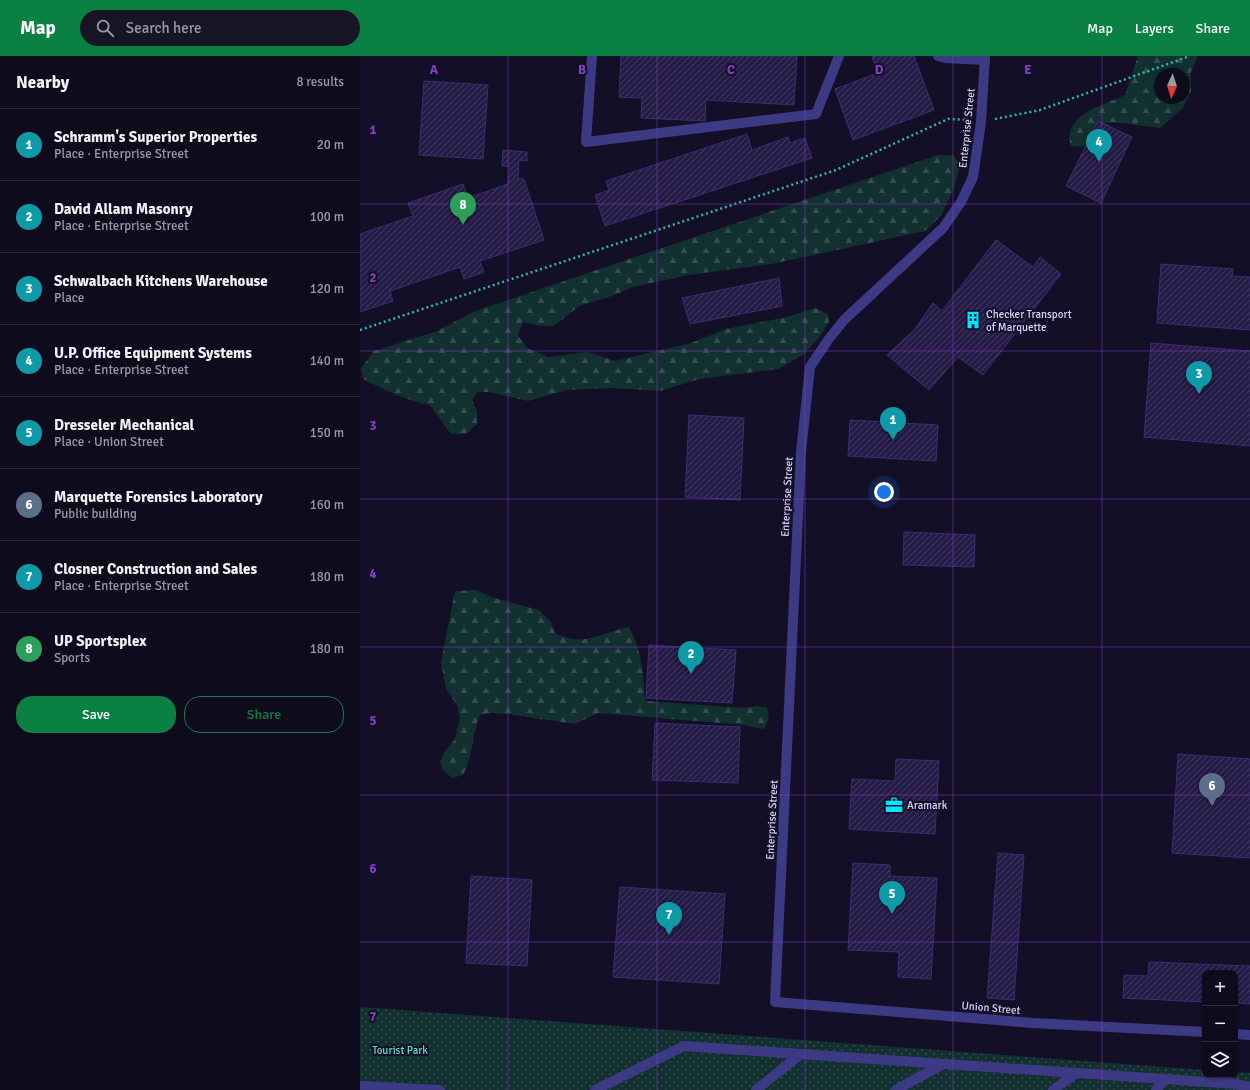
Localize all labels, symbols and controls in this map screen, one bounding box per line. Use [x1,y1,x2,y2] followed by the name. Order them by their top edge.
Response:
[80,10,360,46] search box
[20,16,56,40] text: Map
[94,17,116,39] icon: search
[126,19,201,37] text: Search here
[1087,20,1113,37] text: Map
[1135,20,1174,37] text: Layers
[1196,20,1230,37] text: Share
[430,62,439,78] text: A
[578,62,586,78] text: B
[727,62,735,78] text: C
[875,62,884,78] text: D
[1024,62,1032,78] text: E
[1154,68,1190,104] north arrow
[16,72,69,93] text: Nearby
[296,74,344,90] text: 8 results
[956,87,978,168] street label: Enterprise Street
[369,122,377,138] text: 1
[54,128,257,146] text: Schramm's Superior Properties
[1086,129,1112,162] pin: 4
[25,137,33,153] text: 1
[317,137,344,153] text: 20 m
[54,146,189,162] text: Place · Enterprise Street
[450,192,476,225] pin: 8
[54,200,193,218] text: David Allam Masonry
[25,209,33,225] text: 2
[310,209,344,225] text: 100 m
[54,218,189,234] text: Place · Enterprise Street
[369,270,377,286] text: 2
[54,272,268,290] text: Schwalbach Kitchens Warehouse
[25,281,33,297] text: 3
[310,281,344,297] text: 120 m
[54,290,84,306] text: Place
[986,308,1072,334] place label: Checker Transport of Marquette
[963,310,983,330] building icon: Checker Transport of Marquette
[54,344,252,362] text: U.P. Office Equipment Systems
[25,353,33,369] text: 4
[310,353,344,369] text: 140 m
[1186,361,1212,394] pin: 3
[54,362,189,378] text: Place · Enterprise Street
[880,407,906,440] pin: 1
[54,416,194,434] text: Dresseler Mechanical
[369,418,377,434] text: 3
[25,425,33,441] text: 5
[310,425,344,441] text: 150 m
[54,434,164,450] text: Place · Union Street
[778,457,796,537] street label: Enterprise Street
[874,482,894,502] your location
[54,488,263,506] text: Marquette Forensics Laboratory
[25,497,33,513] text: 6
[310,497,344,513] text: 160 m
[54,506,137,522] text: Public building
[54,560,257,578] text: Closner Construction and Sales
[369,566,377,582] text: 4
[25,569,33,585] text: 7
[310,569,344,585] text: 180 m
[54,578,189,594] text: Place · Enterprise Street
[54,632,147,650] text: UP Sportsplex
[25,641,33,657] text: 8
[310,641,344,657] text: 180 m
[678,641,704,674] pin: 2
[54,650,90,666] text: Sports
[16,696,176,733] button: Save
[184,696,344,733] button: Share
[369,713,377,729] text: 5
[1199,773,1225,806] pin: 6
[763,780,781,860] street label: Enterprise Street
[884,795,904,815] office icon: Aramark
[907,799,948,812] place label: Aramark
[369,861,377,877] text: 6
[879,881,905,914] pin: 5
[656,902,682,935] pin: 7
[1202,970,1238,1078] map controls
[1202,970,1238,1006] button: +
[961,999,1021,1017] street label: Union Street
[1202,1006,1238,1042] button: −
[369,1009,377,1025] text: 7
[1202,1042,1238,1078] button: layers
[372,1044,428,1057] park label: Tourist Park

